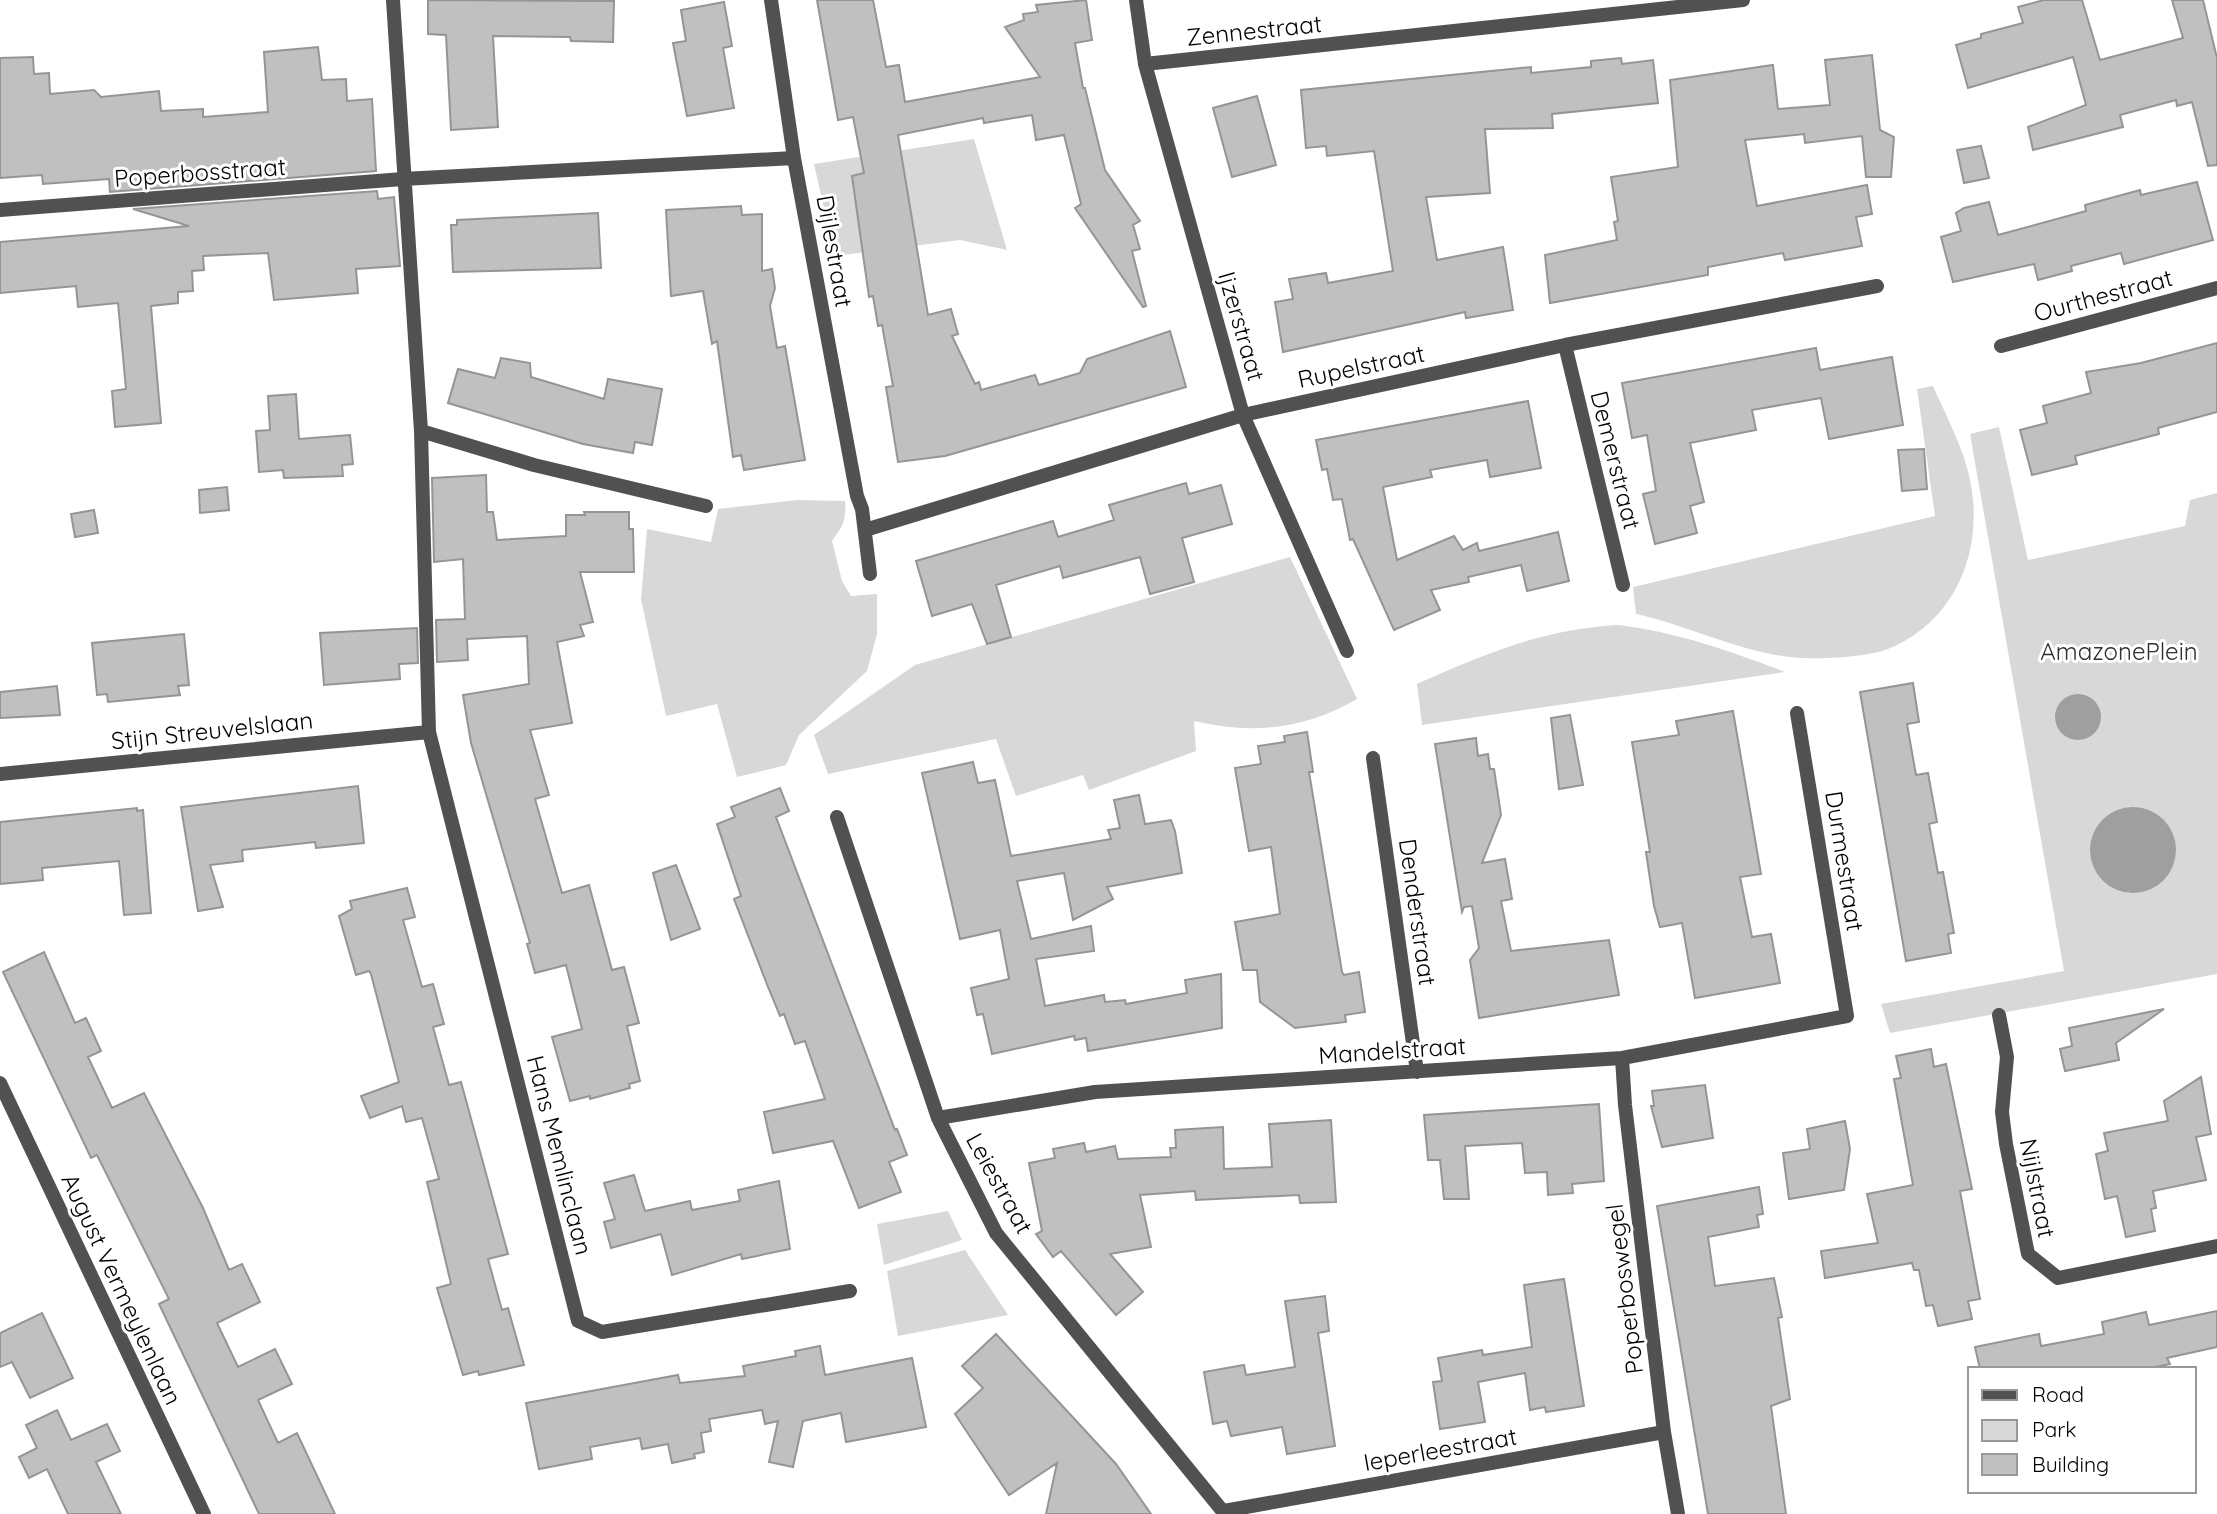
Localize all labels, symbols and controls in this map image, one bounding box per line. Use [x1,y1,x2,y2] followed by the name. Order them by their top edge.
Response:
[1185,8,1323,52] street label: Zennestraat
[113,151,287,193] street label: Poperbosstraat
[810,192,860,310] street label: Dijlestraat
[2030,262,2176,328] street label: Ourthestraat
[1212,268,1272,384] street label: Ijzerstraat
[1295,338,1427,394] street label: Rupelstraat
[1584,388,1648,532] street label: Demerstraat
[2040,636,2198,666] park label: AmazonePlein
[110,704,314,756] street label: Stijn Streuvelslaan
[1819,789,1871,933] street label: Durmestraat
[1393,837,1443,987] street label: Denderstraat
[1317,1030,1467,1070] street label: Mandelstraat
[521,1052,599,1258] street label: Hans Memlinclaan
[960,1127,1040,1239] street label: Leiestraat
[2014,1136,2062,1240] street label: Nijlstraat
[55,1169,189,1409] street label: August Vermeylenlaan
[1599,1202,1649,1376] street label: Poperboswegel
[1968,1367,2196,1493] legend
[2032,1381,2084,1407] text: Road
[2032,1416,2076,1442] text: Park
[1361,1421,1519,1477] street label: Ieperleestraat
[2032,1451,2109,1477] text: Building

